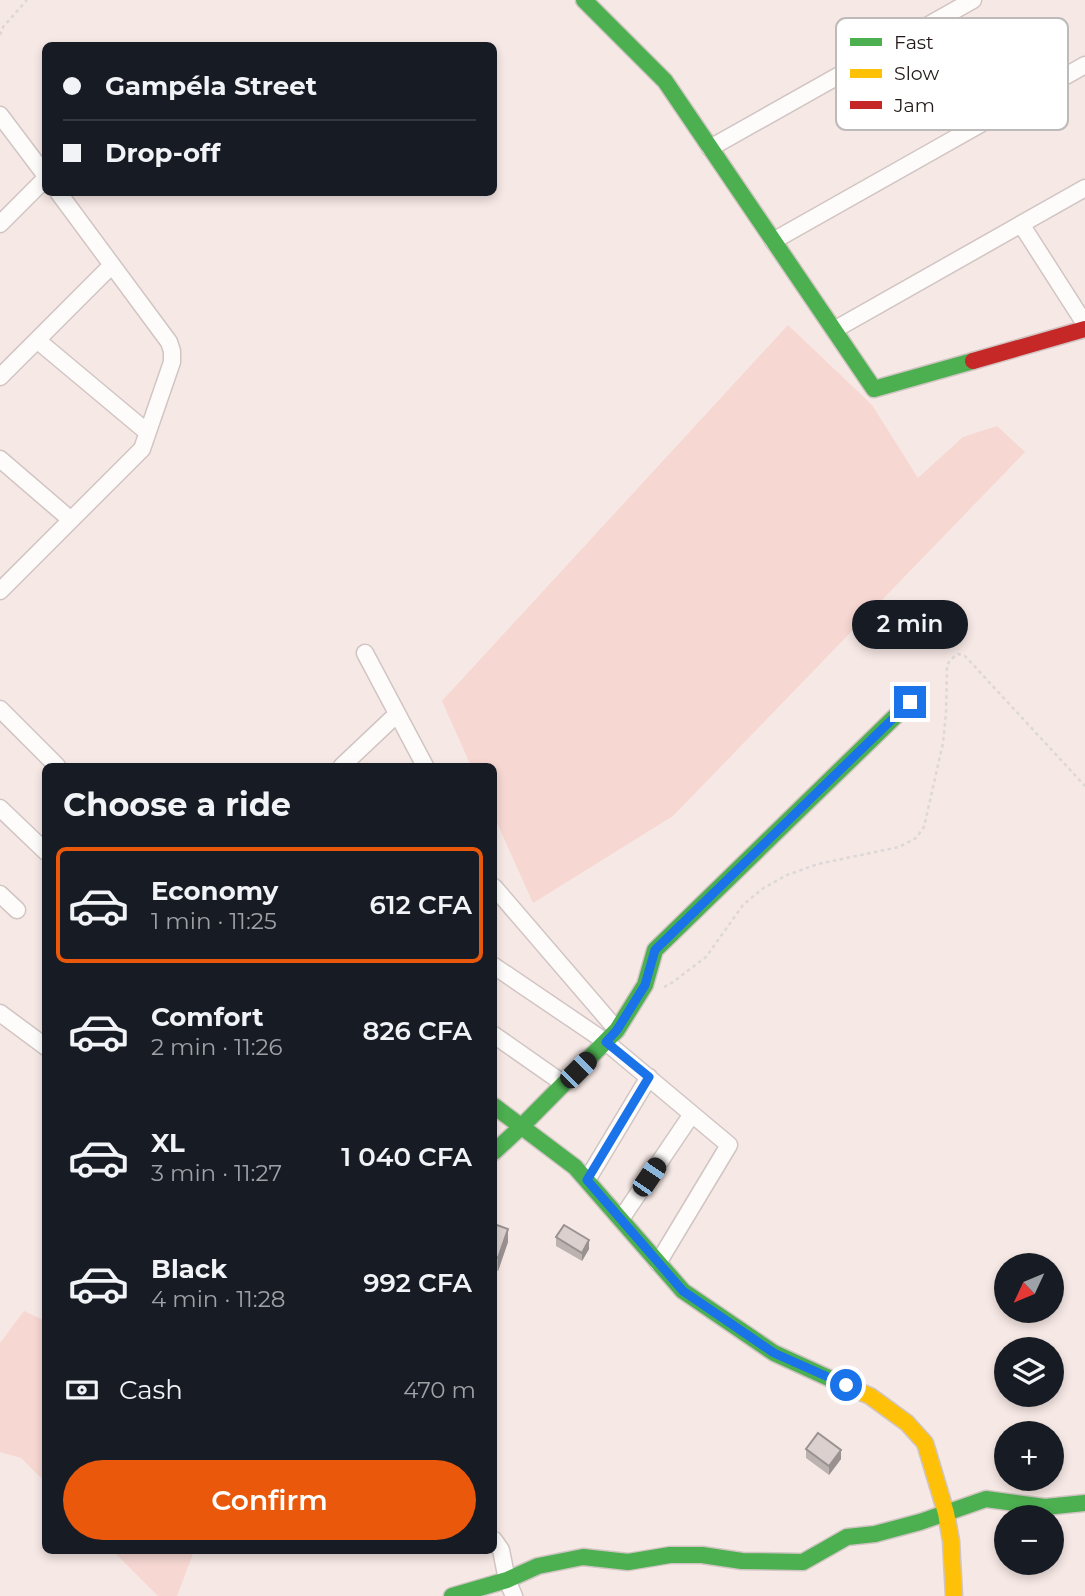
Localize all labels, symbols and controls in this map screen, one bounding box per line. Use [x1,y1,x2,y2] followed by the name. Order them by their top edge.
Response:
[836,18,1068,130] legend
[894,31,934,54] text: Fast
[894,62,939,85] text: Slow
[105,70,317,102] text: Gampéla Street
[893,94,935,117] text: Jam
[105,137,220,169] text: Drop-off
[852,600,968,650] callout: 2 min
[877,610,943,638] text: 2 min
[894,686,926,718] route end
[63,785,291,824] text: Choose a ride
[67,874,130,937] icon: car
[151,875,278,907] text: Economy
[370,889,472,921] text: 612 CFA
[151,907,277,935] text: 1 min · 11:25
[67,1000,130,1063] icon: car
[151,1001,263,1033] text: Comfort
[363,1015,472,1047] text: 826 CFA
[151,1033,283,1061] text: 2 min · 11:26
[556,1048,601,1092] car
[67,1126,130,1189] icon: car
[151,1127,185,1159] text: XL
[341,1141,472,1173] text: 1 040 CFA
[629,1154,670,1200] car
[151,1159,282,1187] text: 3 min · 11:27
[67,1252,130,1315] icon: car
[151,1253,227,1285] text: Black
[994,1253,1064,1323] north arrow
[994,1253,1064,1575] map controls
[363,1267,472,1299] text: 992 CFA
[151,1285,285,1313] text: 4 min · 11:28
[994,1337,1064,1407] button: layers
[830,1369,862,1401] route start
[63,1371,101,1409] icon: cash
[119,1374,183,1406] text: Cash
[403,1376,476,1404] text: 470 m
[994,1421,1064,1491] button: +
[63,1460,476,1540] button: Confirm
[994,1505,1064,1575] button: −

